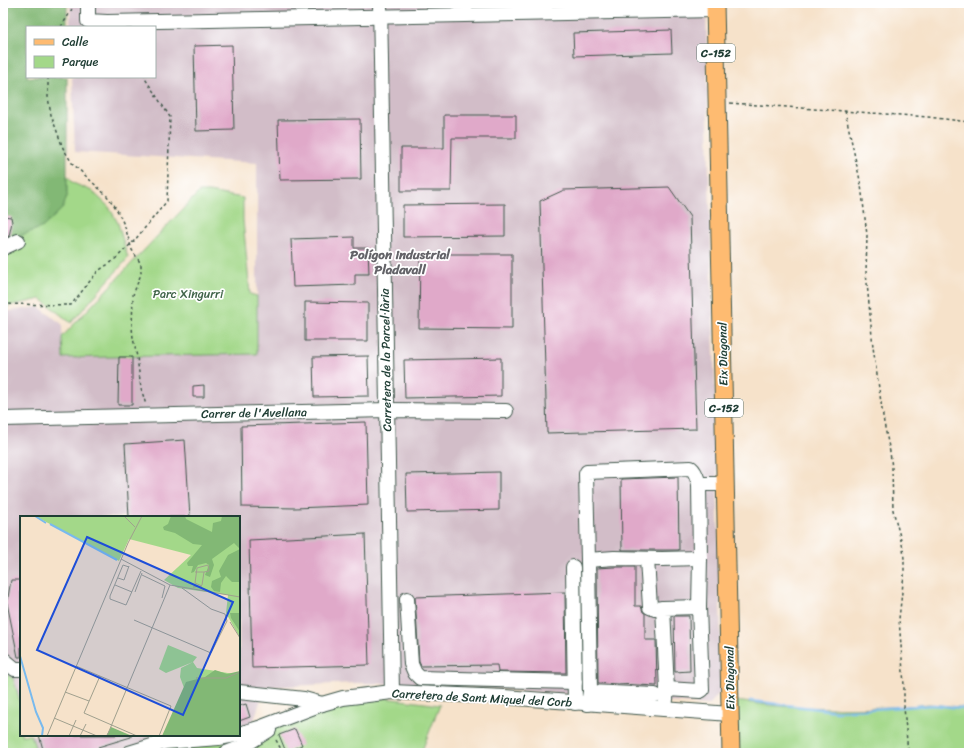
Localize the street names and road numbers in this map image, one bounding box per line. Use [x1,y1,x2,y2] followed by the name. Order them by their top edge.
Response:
[697,44,735,62] road number: C-152
[374,287,398,432] street label: Carretera de la Parcel·lària
[711,321,735,386] street label: Eix Diagonal
[705,399,743,417] road number: C-152
[201,401,307,425] street label: Carrer de l'Avellana
[718,645,742,710] street label: Eix Diagonal
[391,682,573,714] street label: Carretera de Sant Miquel del Corb

